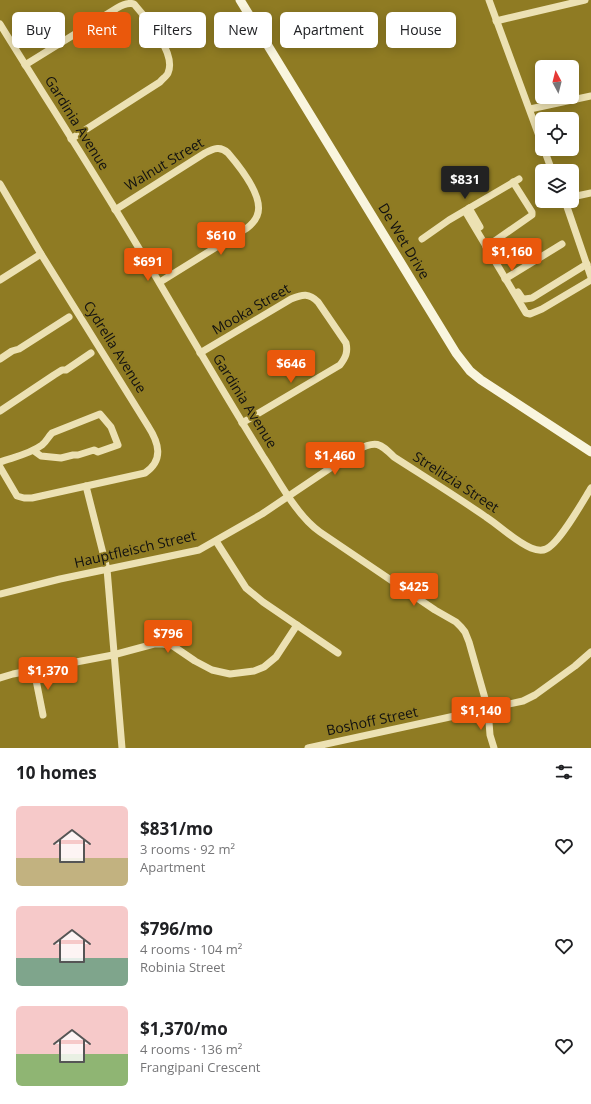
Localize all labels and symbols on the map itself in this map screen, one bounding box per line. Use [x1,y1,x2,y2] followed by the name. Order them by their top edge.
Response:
[535,60,579,104] north arrow
[41,72,114,174] street label: Gardinia Avenue
[121,132,207,195] street label: Walnut Street
[441,166,489,200] pin: $831
[374,199,435,282] street label: De Wet Drive
[197,222,245,256] pin: $610
[479,238,545,272] pin: $1,160
[124,248,172,282] pin: $691
[208,279,293,339] street label: Mooka Street
[79,297,151,396] street label: Cydrella Avenue
[209,350,282,452] street label: Gardinia Avenue
[267,350,315,384] pin: $646
[302,442,368,476] pin: $1,460
[410,447,503,516] street label: Strelitzia Street
[72,525,198,572] street label: Hauptfleisch Street
[390,573,438,607] pin: $425
[144,620,192,654] pin: $796
[15,657,81,691] pin: $1,370
[448,697,514,731] pin: $1,140
[324,702,420,740] street label: Boshoff Street

